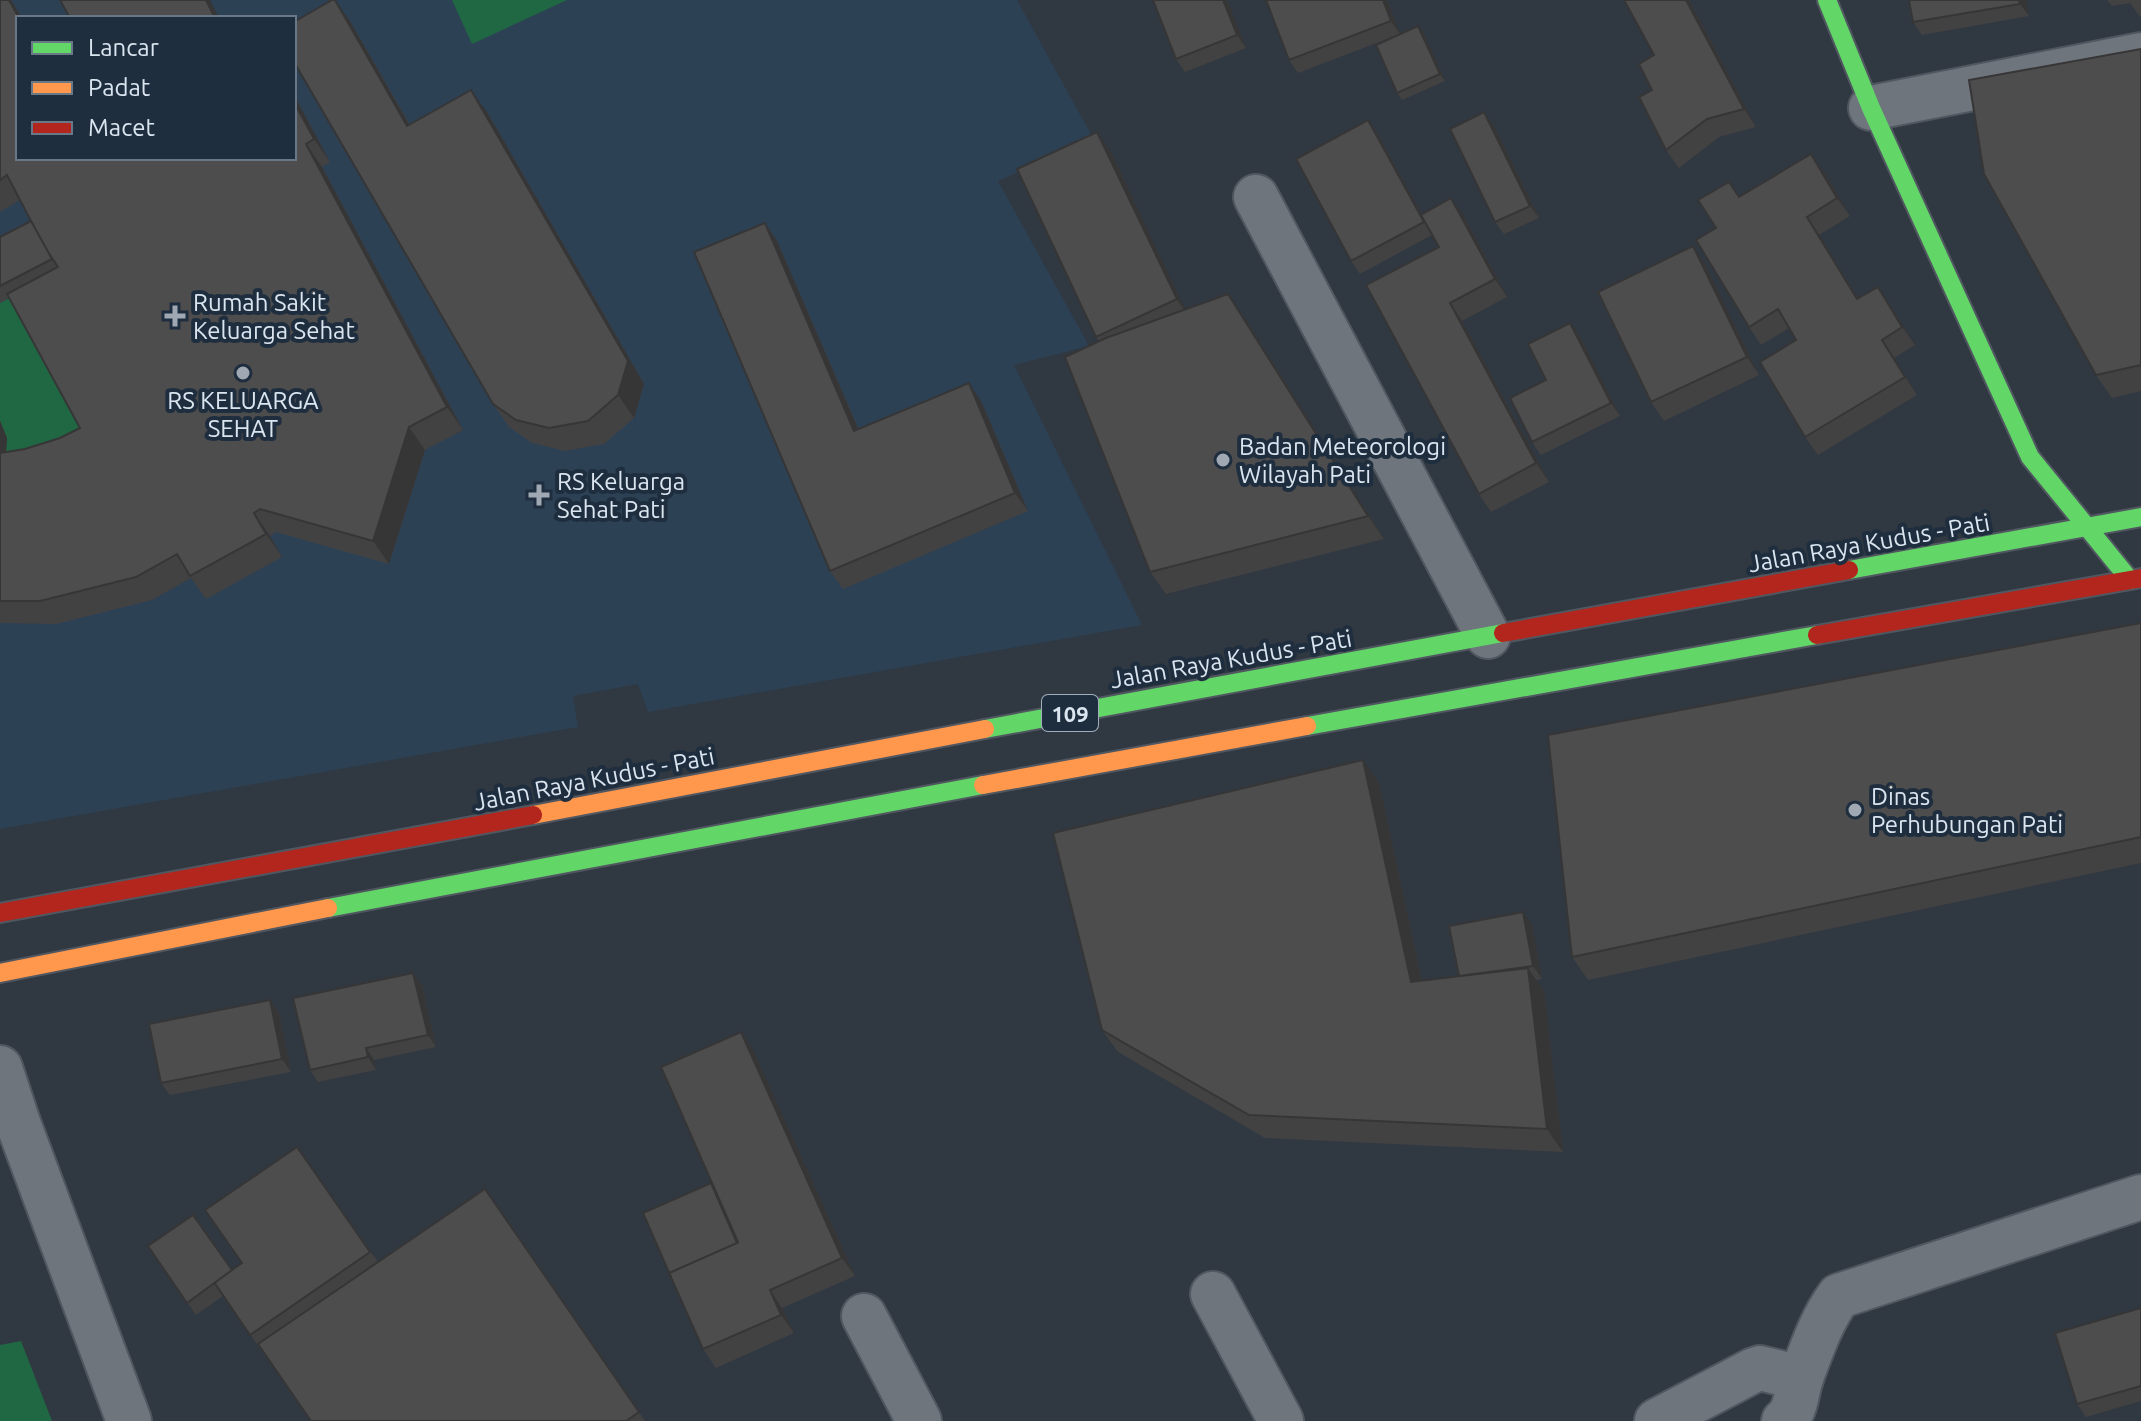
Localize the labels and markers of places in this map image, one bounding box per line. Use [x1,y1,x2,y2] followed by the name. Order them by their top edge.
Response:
[193,289,355,344] place label: Rumah Sakit Keluarga Sehat
[164,305,186,327] marker: Rumah Sakit Keluarga Sehat
[234,364,252,382] marker: RS KELUARGA SEHAT
[167,387,319,442] place label: RS KELUARGA SEHAT
[1239,433,1446,488] place label: Badan Meteorologi Wilayah Pati
[1214,451,1232,469] marker: Badan Meteorologi Wilayah Pati
[557,468,685,523] place label: RS Keluarga Sehat Pati
[528,484,550,506] marker: RS Keluarga Sehat Pati
[1871,783,2063,838] place label: Dinas Perhubungan Pati
[1846,801,1864,819] marker: Dinas Perhubungan Pati

